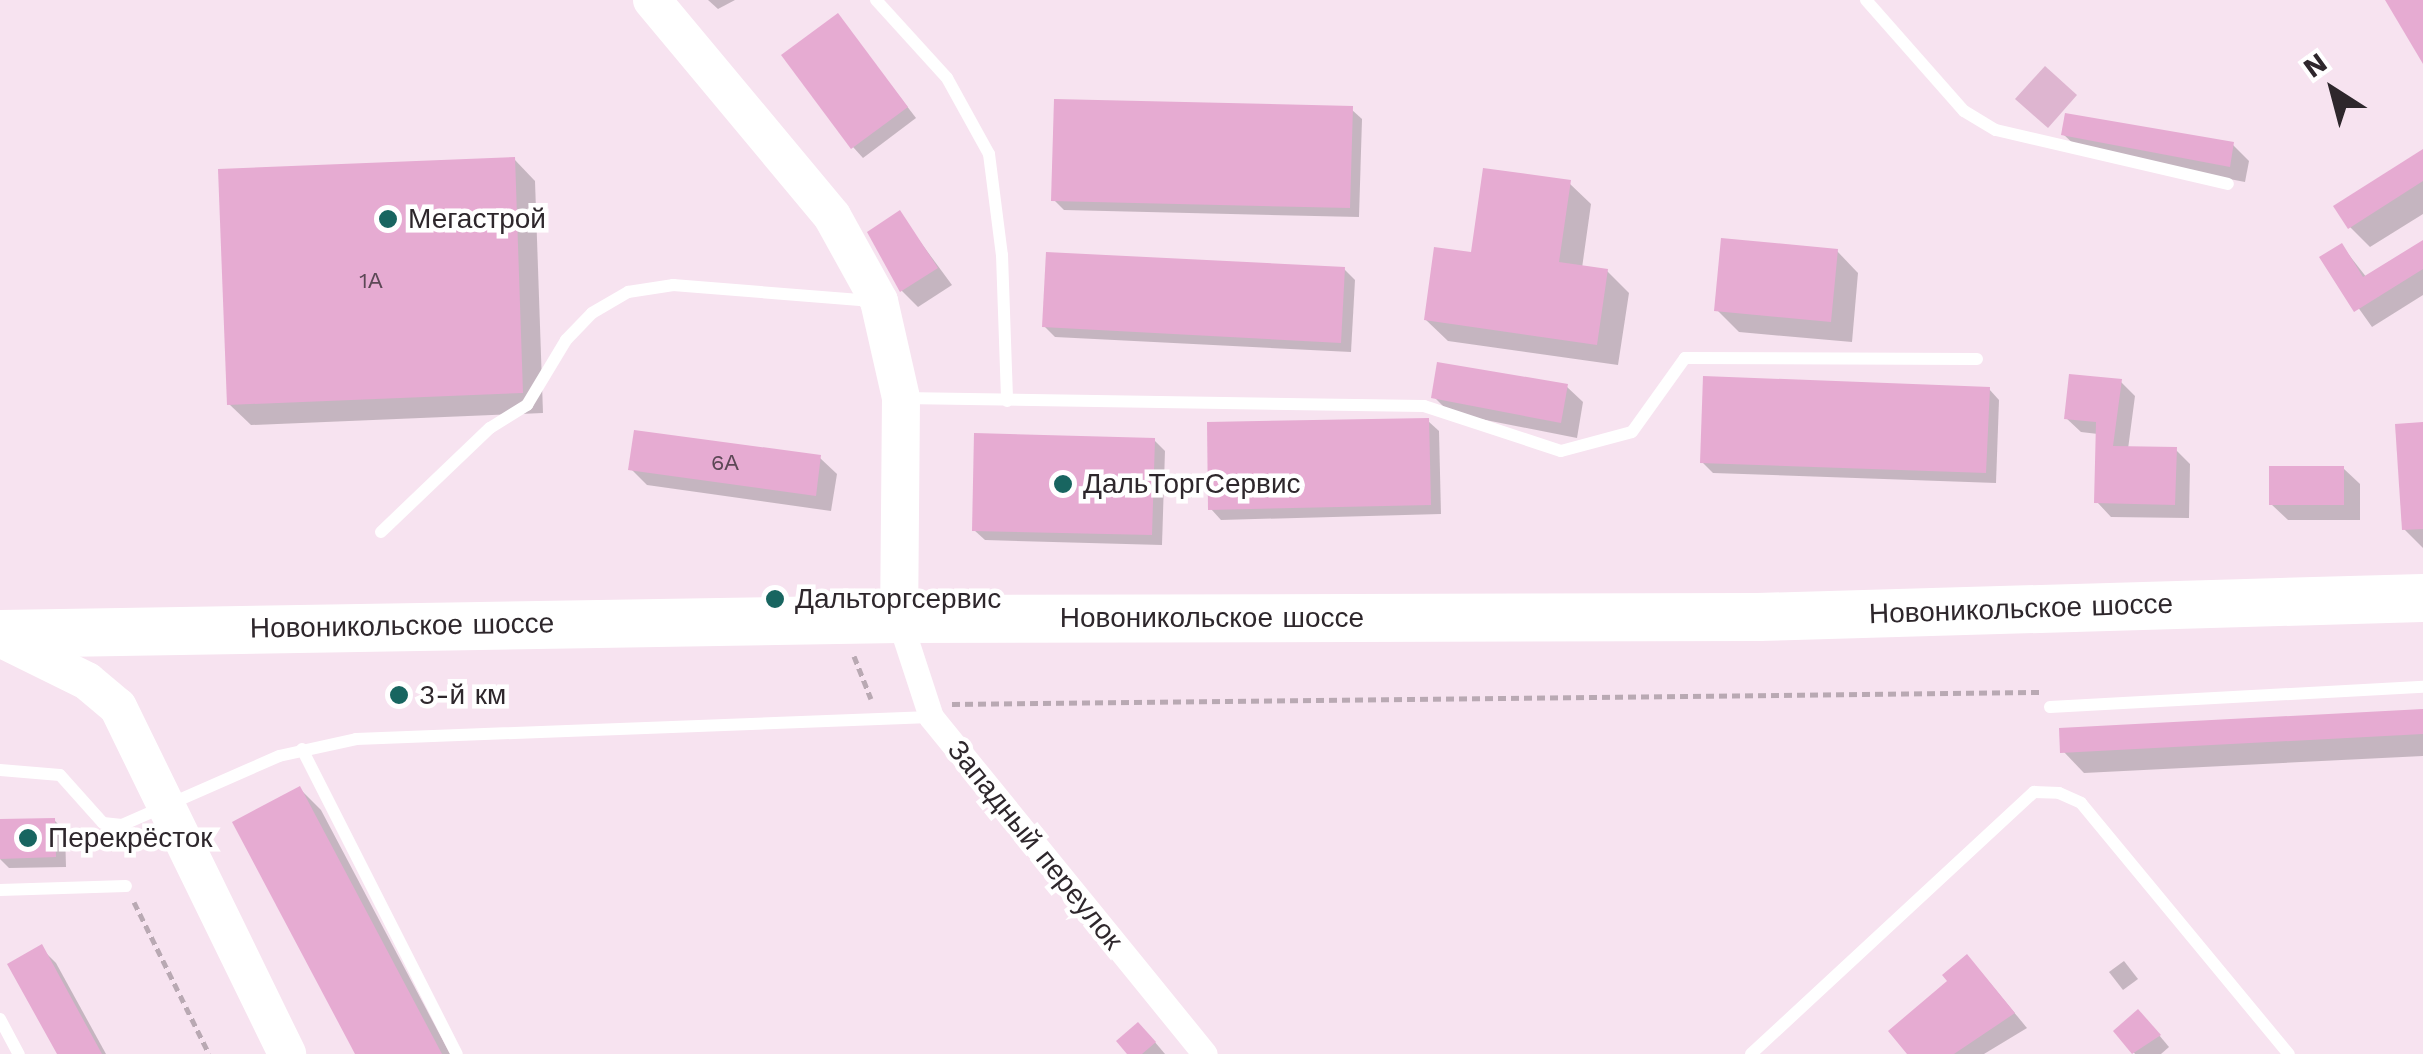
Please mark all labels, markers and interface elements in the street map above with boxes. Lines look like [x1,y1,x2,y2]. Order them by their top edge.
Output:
north arrow [2283,40,2383,140]
text: N [2297,46,2333,85]
place label: Мегастрой [408,202,546,236]
marker: Мегастрой [377,208,399,230]
house number: 1А [359,268,383,294]
house number: 6А [711,450,739,476]
place label: ДальТоргСервис [1083,467,1301,501]
marker: ДальТоргСервис [1052,473,1074,495]
place label: Дальторгсервис [795,582,1001,616]
street label: Новоникольское шоссе [1868,587,2174,631]
marker: Дальторгсервис [764,588,786,610]
street label: Новоникольское шоссе [1060,601,1364,635]
street label: Новоникольское шоссе [250,607,554,645]
place label: 3-й км [419,678,506,712]
marker: 3-й км [388,684,410,706]
street label: Западный переулок [940,733,1130,957]
place label: Перекрёсток [48,821,213,855]
marker: Перекрёсток [17,827,39,849]

